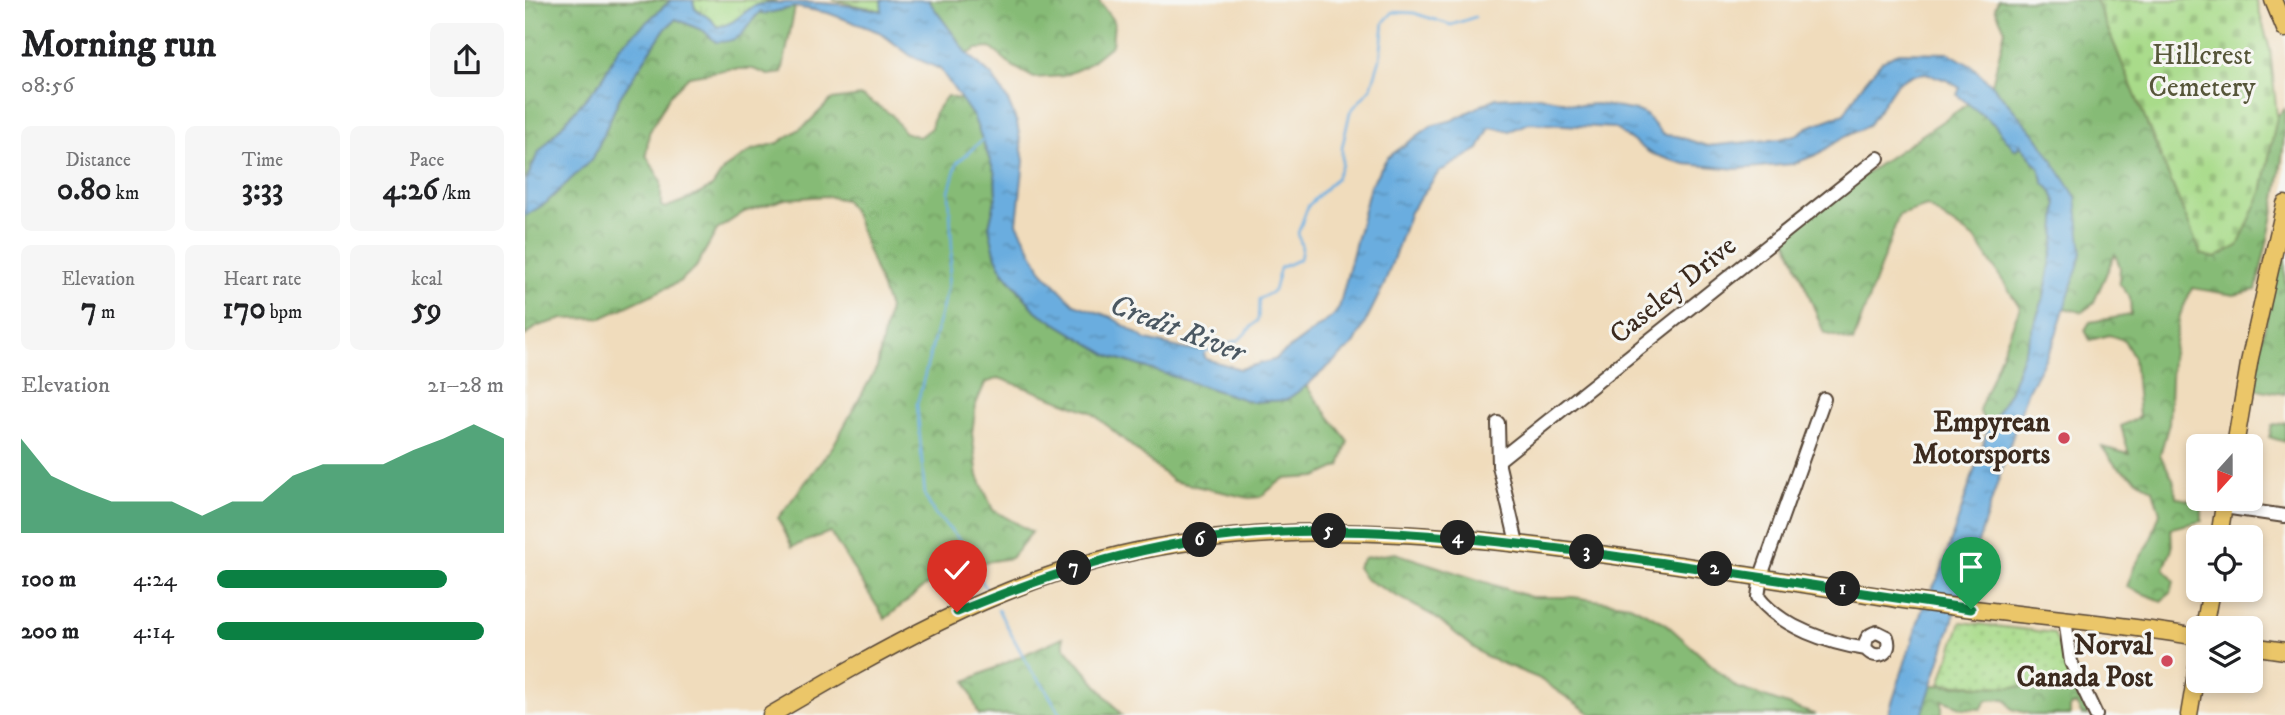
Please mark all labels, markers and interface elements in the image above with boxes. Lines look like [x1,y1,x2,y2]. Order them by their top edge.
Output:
text: Morning run [21,21,216,69]
button: share [430,23,504,97]
park label: Hillcrest Cemetery [2148,38,2256,105]
text: 08:56 [21,71,74,100]
text: Distance [65,149,131,172]
text: Time [242,149,283,172]
text: Pace [409,149,444,172]
text: 0.80 [57,172,111,209]
text: 3:33 [242,172,283,209]
text: 4:26 [383,172,438,209]
text: km [111,182,139,205]
text: /km [438,182,471,205]
street label: Caseley Drive [1603,228,1743,352]
text: Elevation [61,268,135,291]
text: Heart rate [224,268,301,291]
text: kcal [411,268,442,291]
water label: Credit River [1104,286,1252,372]
text: 7 [81,291,97,328]
text: 170 [223,291,266,328]
text: 59 [412,291,442,328]
text: m [97,301,115,324]
text: bpm [266,301,302,324]
text: Elevation [21,371,110,400]
text: 21–28 m [427,371,504,400]
place label: Empyrean Motorsports [1913,405,2051,472]
marker: Empyrean Motorsports [2056,430,2072,446]
north arrow [2186,434,2263,511]
map controls [2186,434,2263,693]
pin: 5 [1311,514,1347,548]
text: 5 [1324,519,1333,542]
pin: 4 [1441,520,1475,556]
pin: 6 [1183,522,1217,558]
button: locate [2186,525,2263,602]
text: 4 [1452,526,1463,549]
text: 6 [1195,528,1204,551]
pin: 3 [1569,534,1605,570]
pin [1941,537,2001,609]
pin [927,540,987,612]
text: 3 [1583,540,1590,563]
icon: arrive [1952,548,1990,586]
pin: 7 [1057,550,1091,586]
icon: check [938,551,976,589]
pin: 2 [1697,552,1733,586]
text: 7 [1068,556,1079,579]
text: 2 [1710,557,1719,580]
text: 100 m [21,565,76,594]
text: 4:24 [133,565,177,594]
pin: 1 [1825,572,1861,606]
text: 1 [1839,577,1846,600]
button: layers [2186,616,2263,693]
text: 200 m [21,617,79,646]
text: 4:14 [133,617,174,646]
place label: Norval Canada Post [2016,628,2154,695]
marker: Norval Canada Post [2159,653,2175,669]

